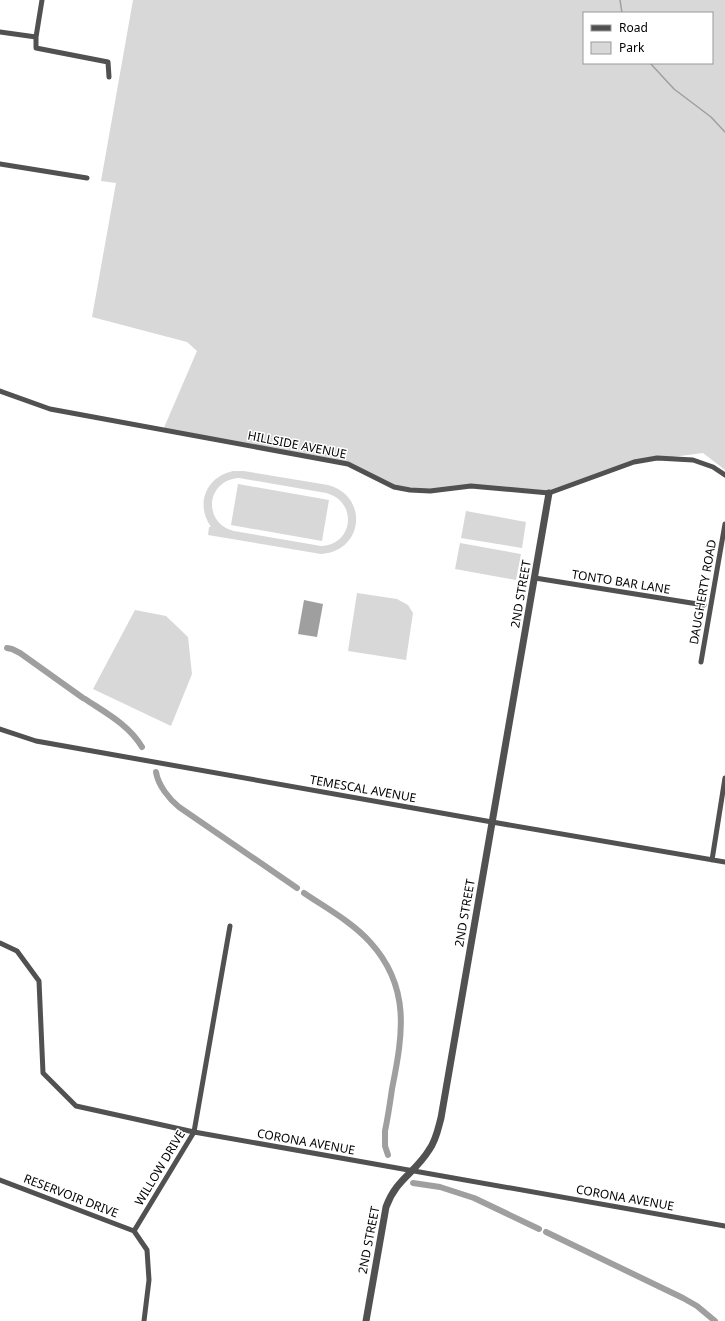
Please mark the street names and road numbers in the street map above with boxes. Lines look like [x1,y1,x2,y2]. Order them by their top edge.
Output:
street label: HILLSIDE AVENUE [246,427,348,462]
street label: DAUGHERTY ROAD [685,538,720,646]
street label: 2ND STREET [506,558,535,629]
street label: TONTO BAR LANE [571,565,672,598]
street label: TEMESCAL AVENUE [309,771,418,806]
street label: 2ND STREET [450,877,479,948]
street label: CORONA AVENUE [256,1125,356,1158]
street label: WILLOW DRIVE [130,1127,189,1209]
street label: RESERVOIR DRIVE [21,1170,121,1221]
street label: CORONA AVENUE [575,1181,675,1214]
street label: 2ND STREET [354,1204,383,1275]

